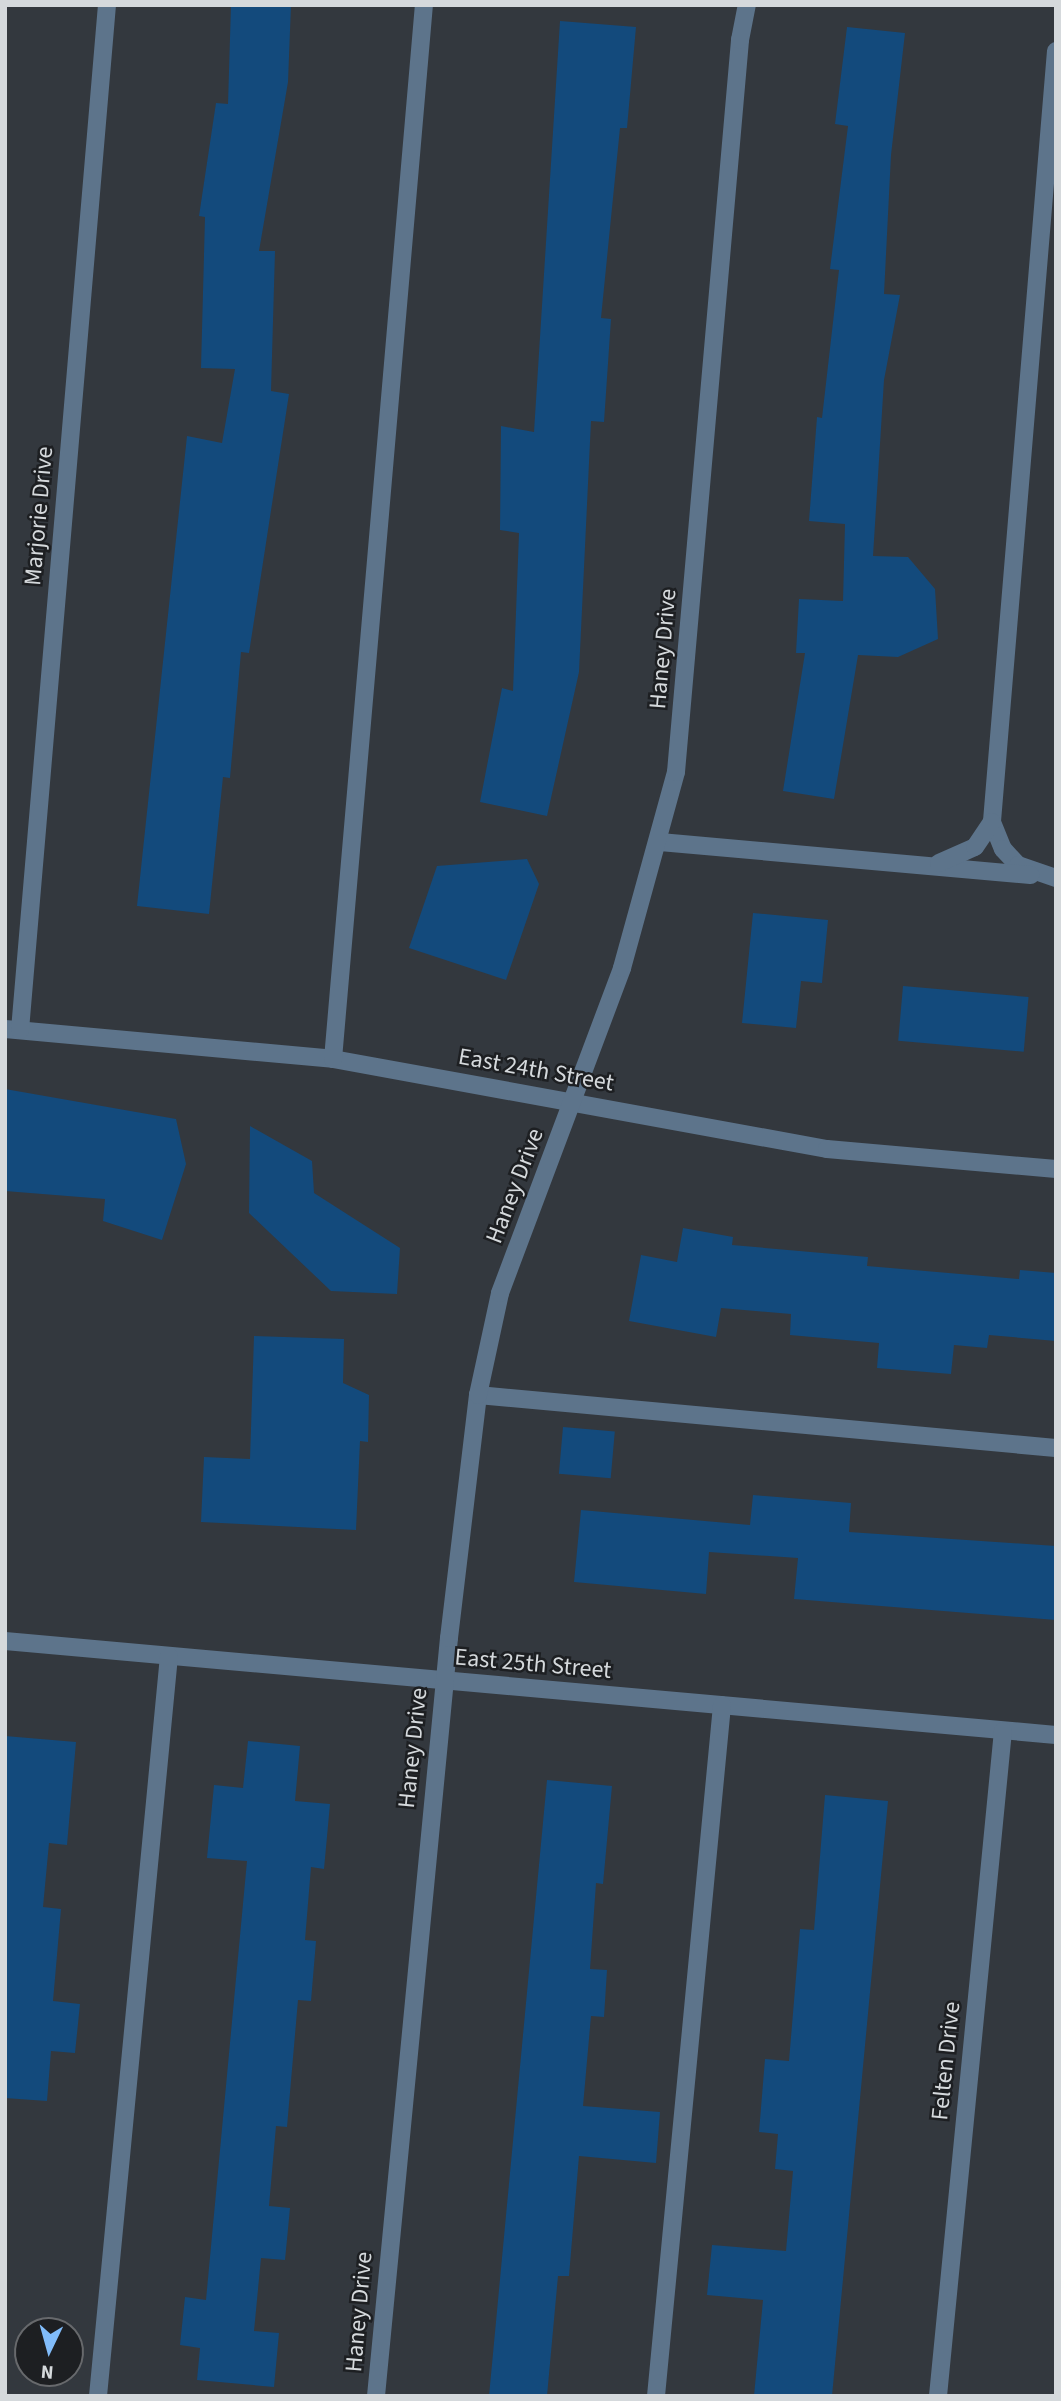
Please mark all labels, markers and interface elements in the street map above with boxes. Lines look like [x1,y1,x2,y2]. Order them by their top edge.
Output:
street label: Marjorie Drive [19,445,59,587]
street label: Haney Drive [643,588,683,710]
street label: East 24th Street [456,1042,616,1098]
street label: Haney Drive [480,1124,550,1248]
street label: East 25th Street [453,1643,613,1685]
street label: Haney Drive [392,1686,434,1810]
street label: Felten Drive [925,2000,967,2122]
street label: Haney Drive [339,2251,379,2373]
north arrow [14,2317,84,2387]
text: N [40,2357,55,2385]

